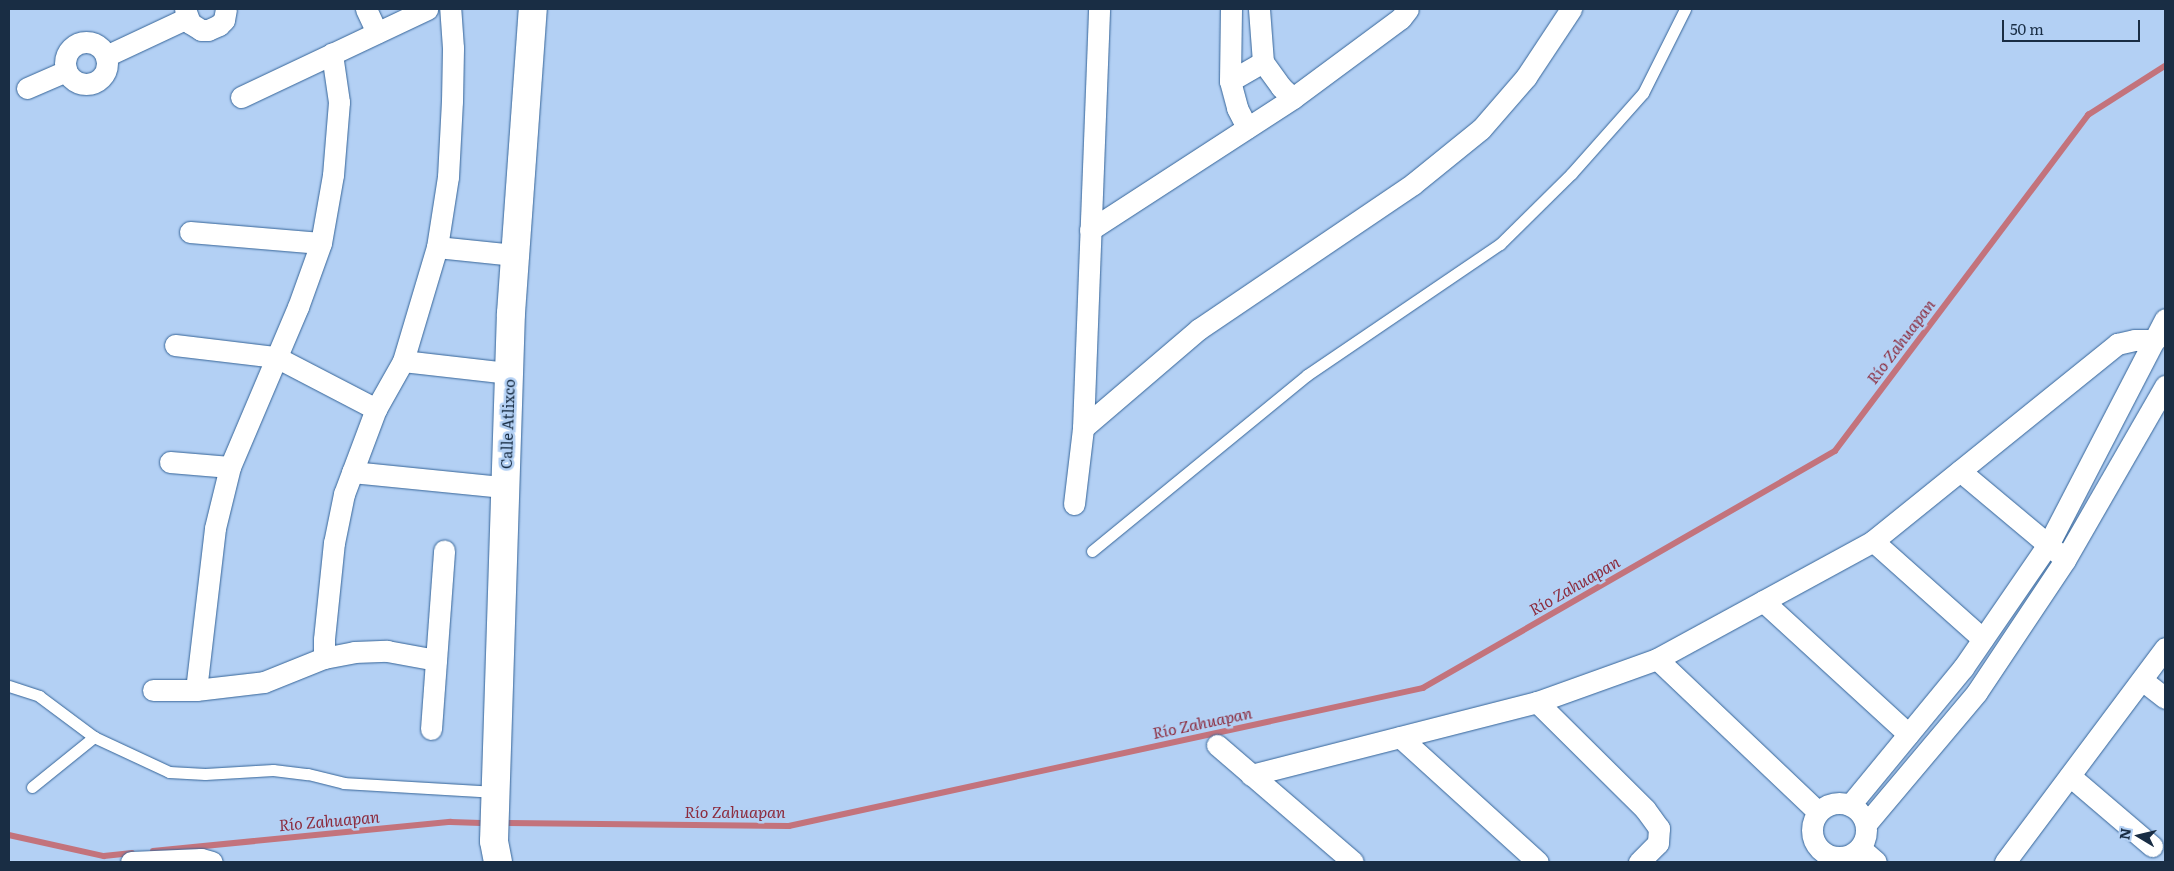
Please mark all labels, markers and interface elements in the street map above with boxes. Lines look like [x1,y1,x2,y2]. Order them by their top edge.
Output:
scale bar [2004,10,2142,42]
text: 50 m [2010,17,2044,40]
water label: Río Zahuapan [1862,295,1938,387]
street label: Calle Atlixco [496,379,518,469]
water label: Río Zahuapan [1525,551,1623,619]
water label: Río Zahuapan [1150,702,1254,742]
water label: Río Zahuapan [684,801,786,821]
water label: Río Zahuapan [278,806,380,834]
north arrow [2114,811,2164,861]
text: N [2113,826,2135,841]

